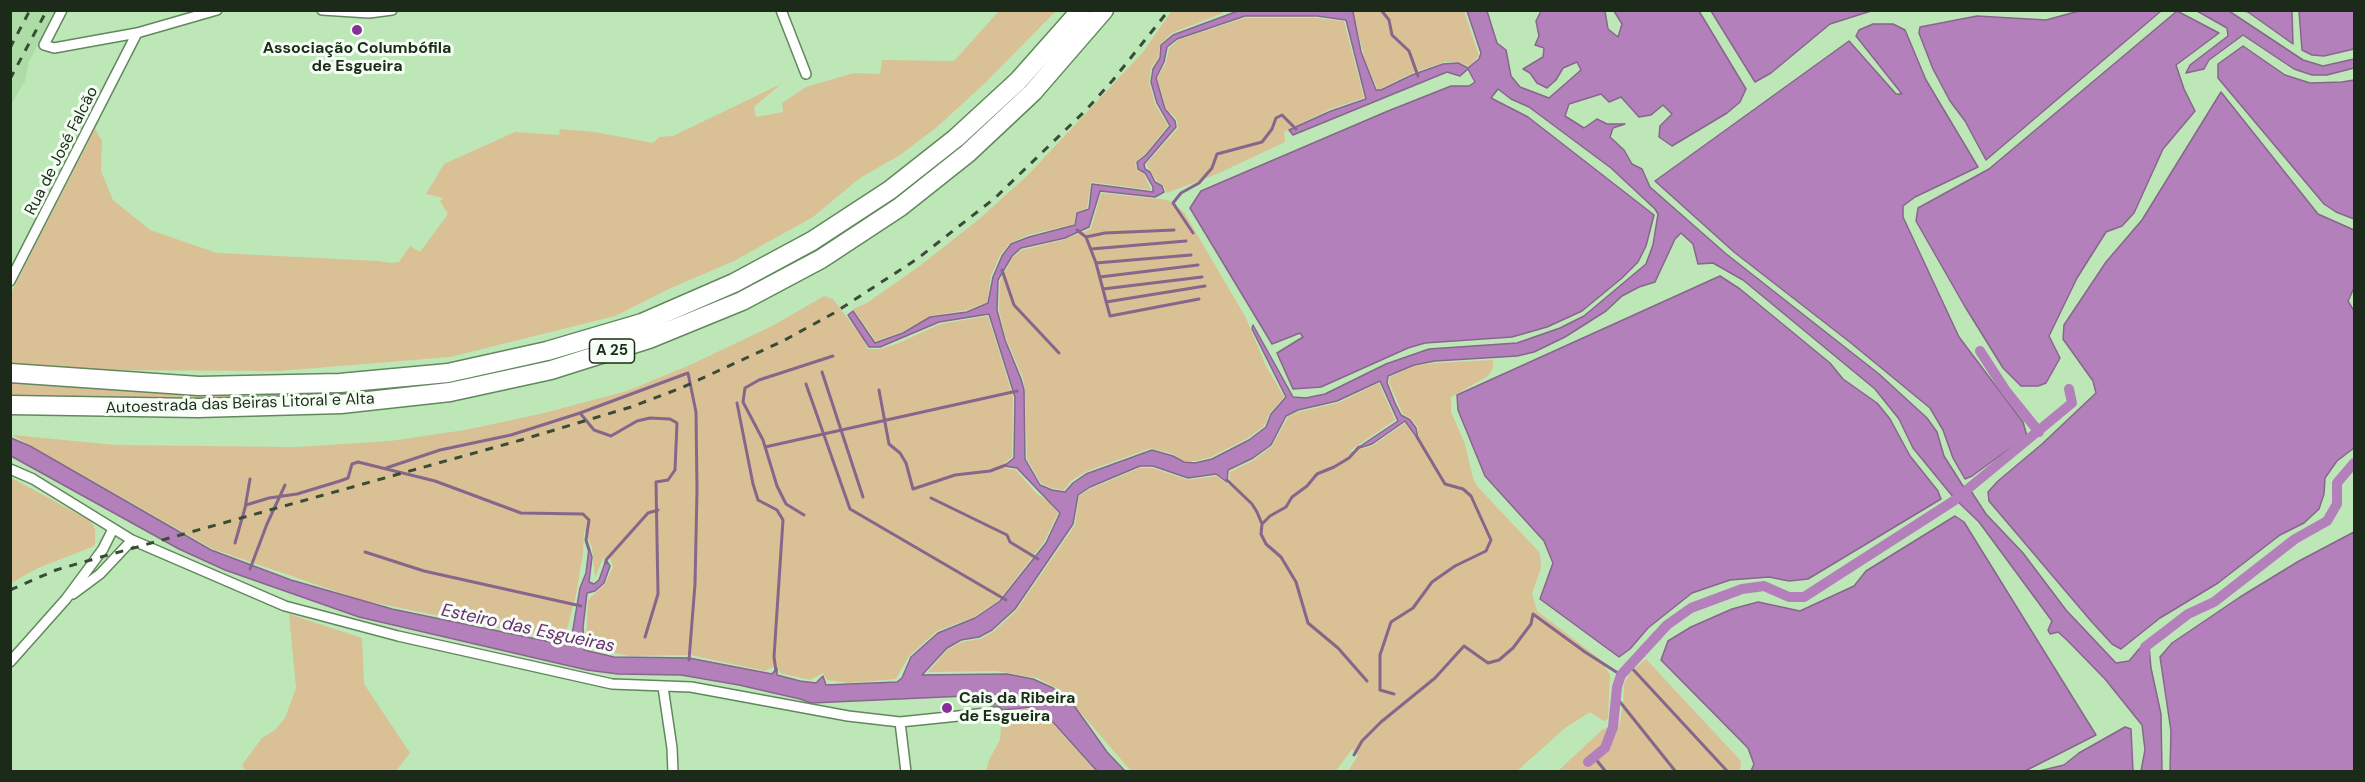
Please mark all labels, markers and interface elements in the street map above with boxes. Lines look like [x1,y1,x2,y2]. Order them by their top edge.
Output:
marker: Associação Columbófila de Esgueira [350,23,364,37]
place label: Associação Columbófila de Esgueira [263,39,451,77]
street label: Rua de José Falcão [21,84,103,218]
road number: A 25 [590,339,634,363]
street label: Autoestrada das Beiras Litoral e Alta [105,390,375,418]
water label: Esteiro das Esgueiras [439,600,617,658]
place label: Cais da Ribeira de Esgueira [959,689,1075,727]
marker: Cais da Ribeira de Esgueira [940,701,954,715]

